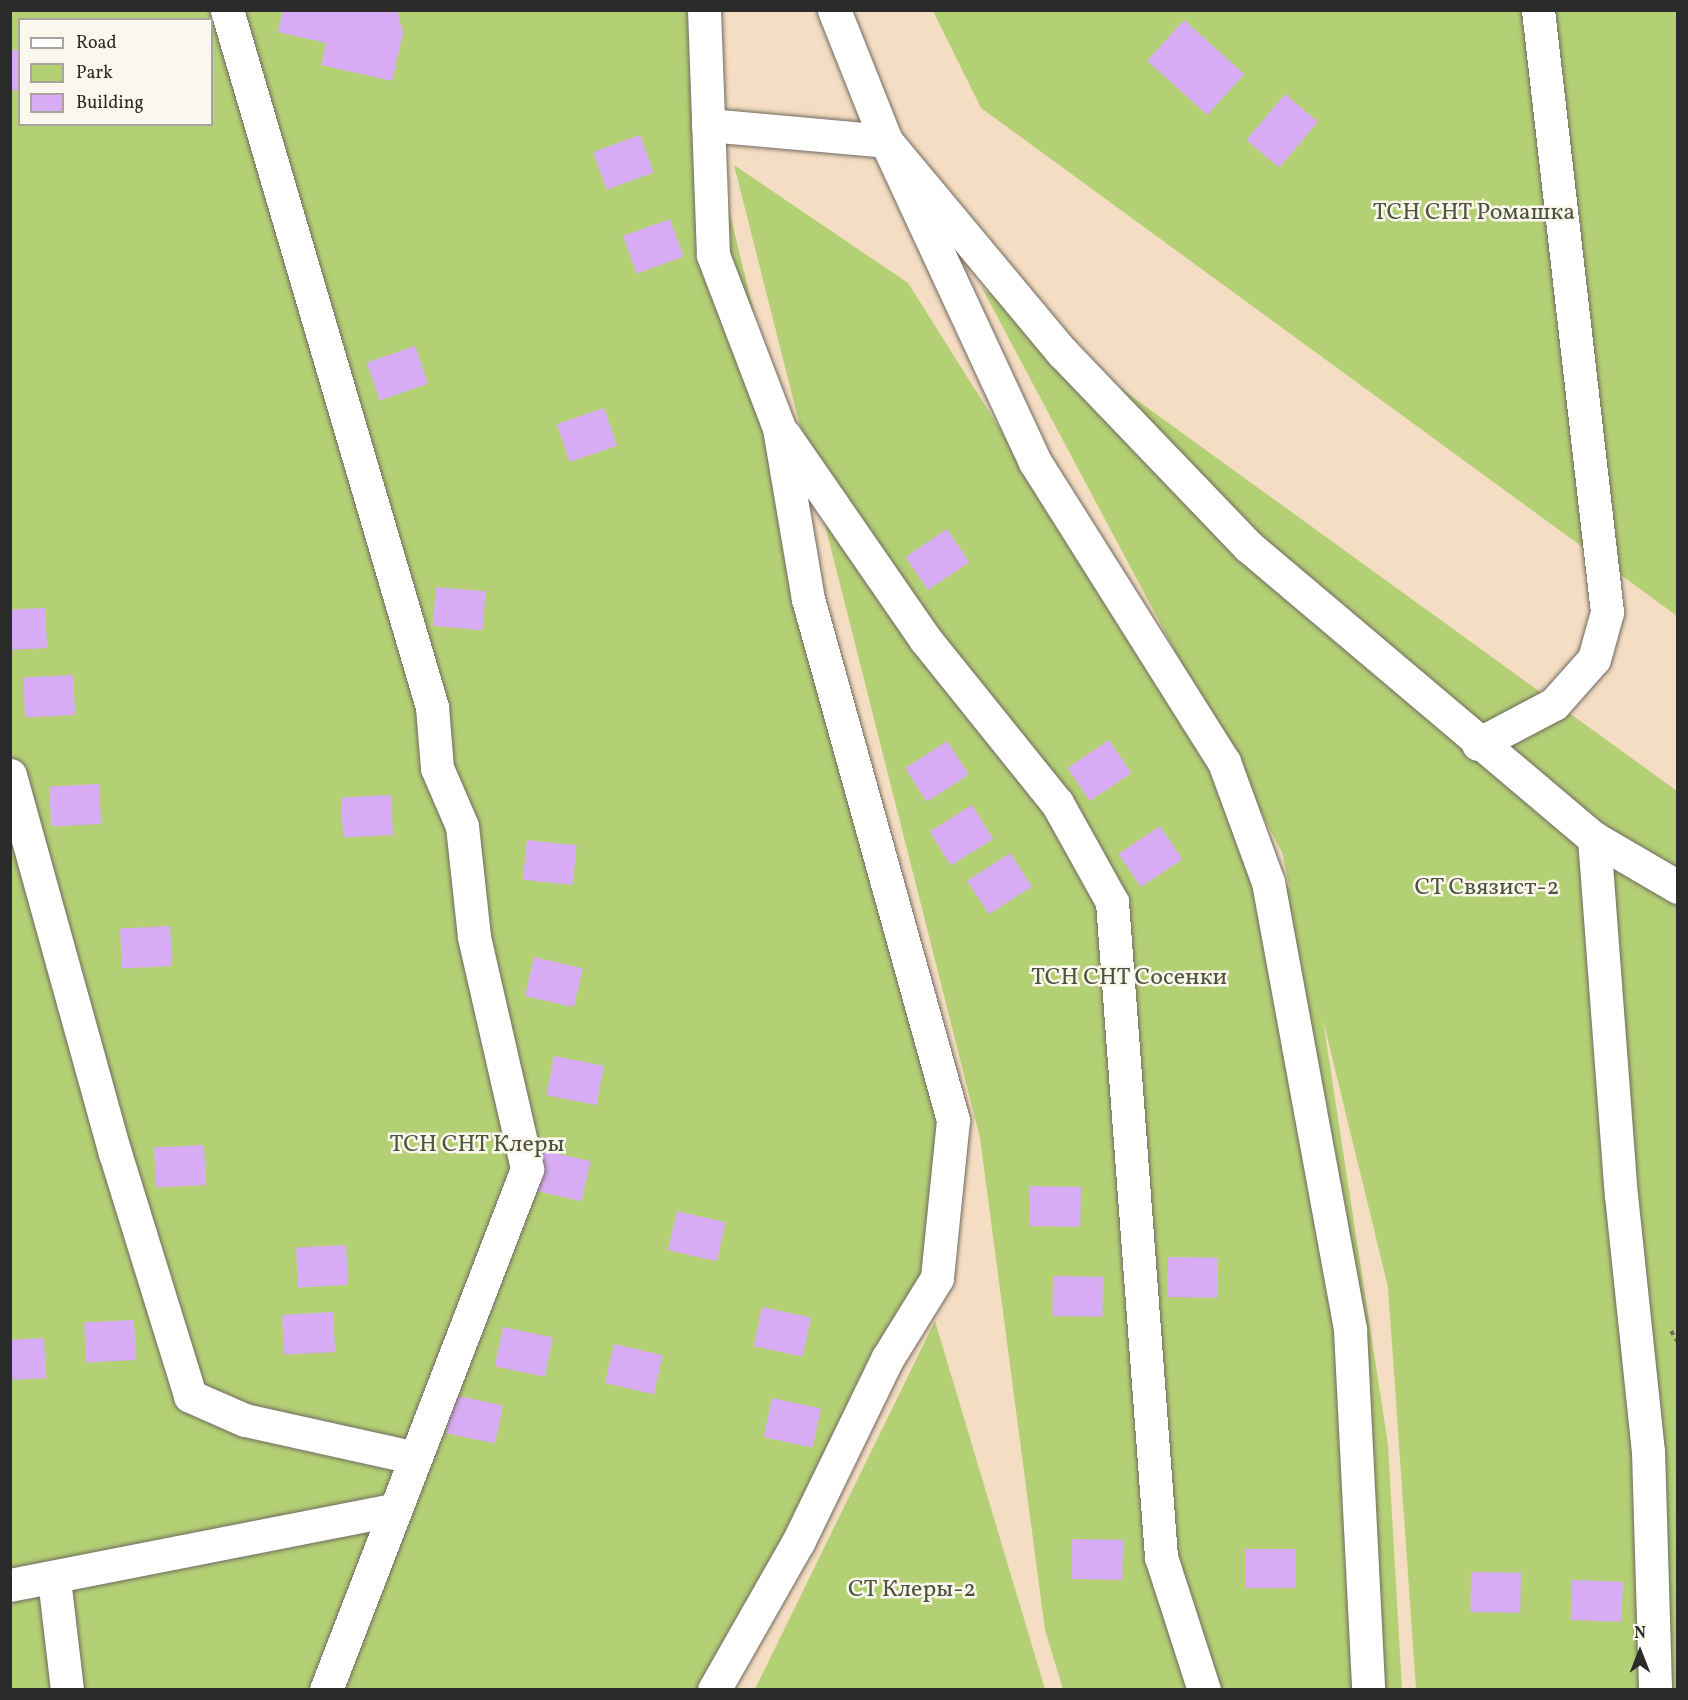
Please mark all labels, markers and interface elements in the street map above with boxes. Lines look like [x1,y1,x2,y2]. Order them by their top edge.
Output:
legend [18,18,213,126]
text: Road [76,31,117,56]
text: Park [76,61,113,86]
text: Building [76,91,144,116]
park label: ТСН СНТ Ромашка [1372,200,1576,228]
park label: СТ Связист-2 [1414,875,1560,903]
park label: ТСН СНТ Сосенки [1031,965,1227,993]
park label: ТСН СНТ Клеры [389,1132,565,1160]
park label: СТ Клеры-2 [848,1577,976,1605]
north arrow [1610,1622,1670,1682]
text: N [1634,1623,1646,1645]

